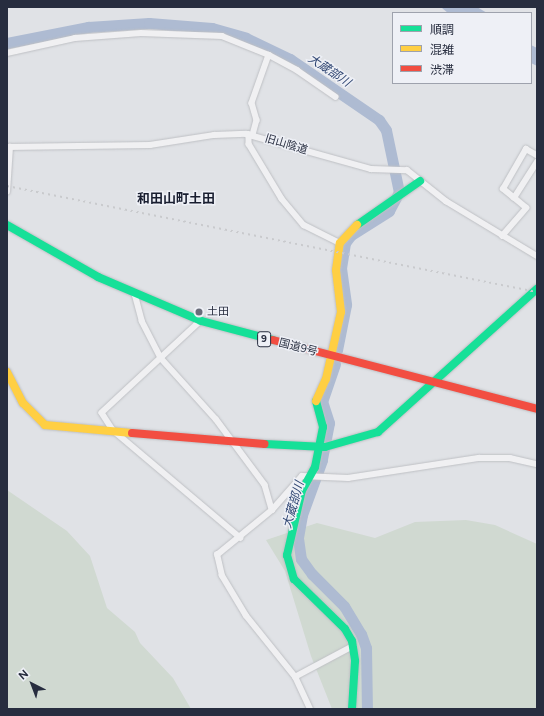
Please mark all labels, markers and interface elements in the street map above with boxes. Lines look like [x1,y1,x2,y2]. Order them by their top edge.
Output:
legend [392,12,532,84]
text: 順調 [430,23,454,37]
text: 混雑 [430,43,454,57]
water label: 大蔵部川 [305,52,353,90]
text: 渋滞 [430,63,454,77]
street label: 旧山陰道 [263,132,309,158]
district label: 和田山町土田 [137,191,215,207]
place label: 土田 [207,305,229,319]
marker: 土田 [194,307,204,317]
road number: 9 [257,331,271,347]
street label: 国道9号 [277,337,319,359]
water label: 大蔵部川 [280,480,308,530]
north arrow [12,664,52,704]
text: N [16,667,31,682]

